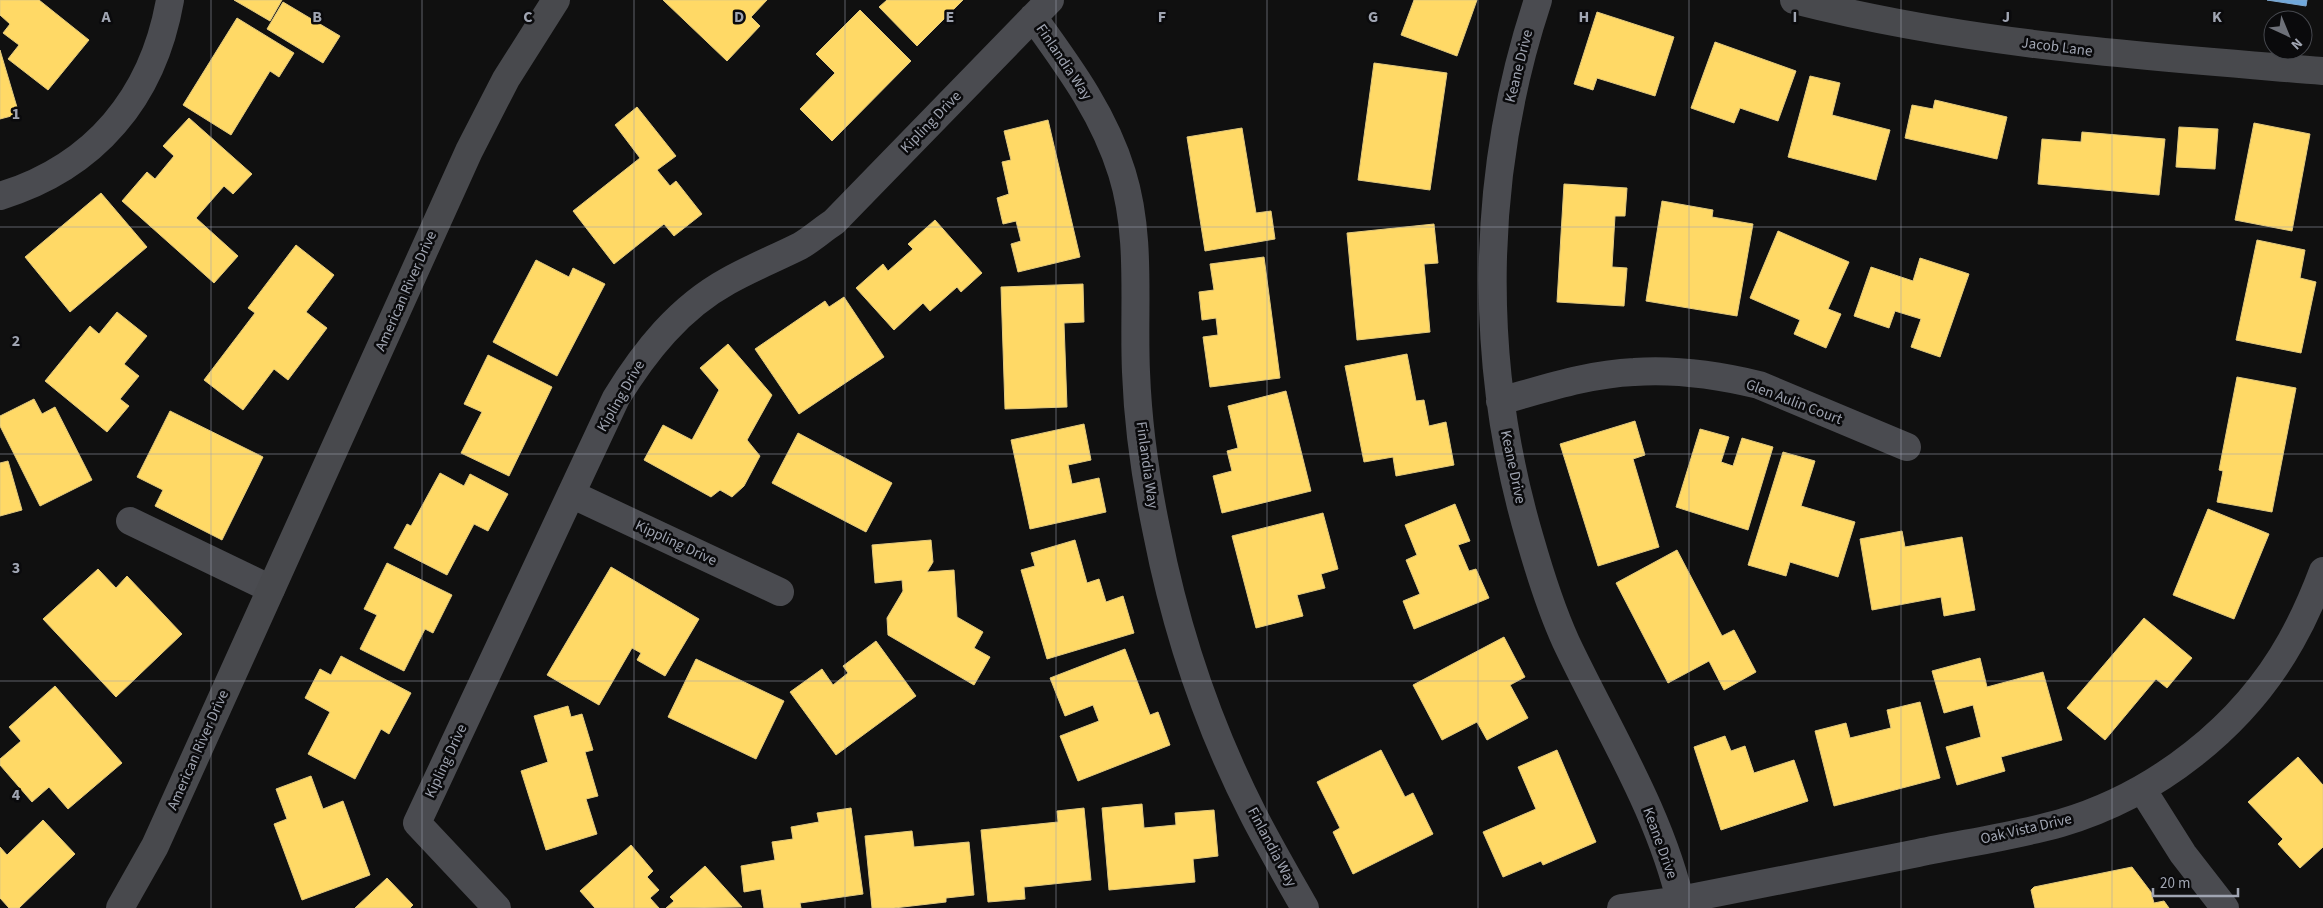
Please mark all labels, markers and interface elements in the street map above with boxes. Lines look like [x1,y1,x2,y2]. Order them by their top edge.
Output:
text: A [100,6,111,28]
text: B [312,6,322,28]
text: C [523,6,533,28]
text: D [734,6,744,28]
text: E [946,6,954,28]
text: F [1158,6,1166,28]
text: G [1368,6,1378,28]
text: H [1579,6,1589,28]
text: I [1793,6,1797,28]
text: J [2002,6,2010,28]
text: K [2212,6,2222,28]
north arrow [2263,10,2313,60]
street label: Finlandia Way [1031,20,1097,104]
street label: Keane Drive [1500,27,1538,105]
street label: Jacob Lane [2020,32,2094,62]
text: N [2286,33,2307,54]
street label: Kipling Drive [896,86,966,158]
text: 1 [12,103,20,125]
street label: American River Drive [370,227,442,355]
text: 2 [12,330,20,352]
street label: Kipling Drive [592,356,650,436]
street label: Glen Aulin Court [1743,374,1845,430]
street label: Finlandia Way [1131,420,1163,510]
street label: Keane Drive [1495,428,1531,506]
street label: Kippling Drive [632,515,720,571]
text: 3 [12,557,20,579]
street label: American River Drive [162,686,234,814]
street label: Kipling Drive [420,721,472,801]
text: 4 [12,784,21,806]
street label: Finlandia Way [1242,803,1302,891]
street label: Keane Drive [1637,804,1683,882]
street label: Oak Vista Drive [1978,808,2074,850]
scale bar [2153,866,2238,898]
text: 20 m [2160,873,2190,894]

